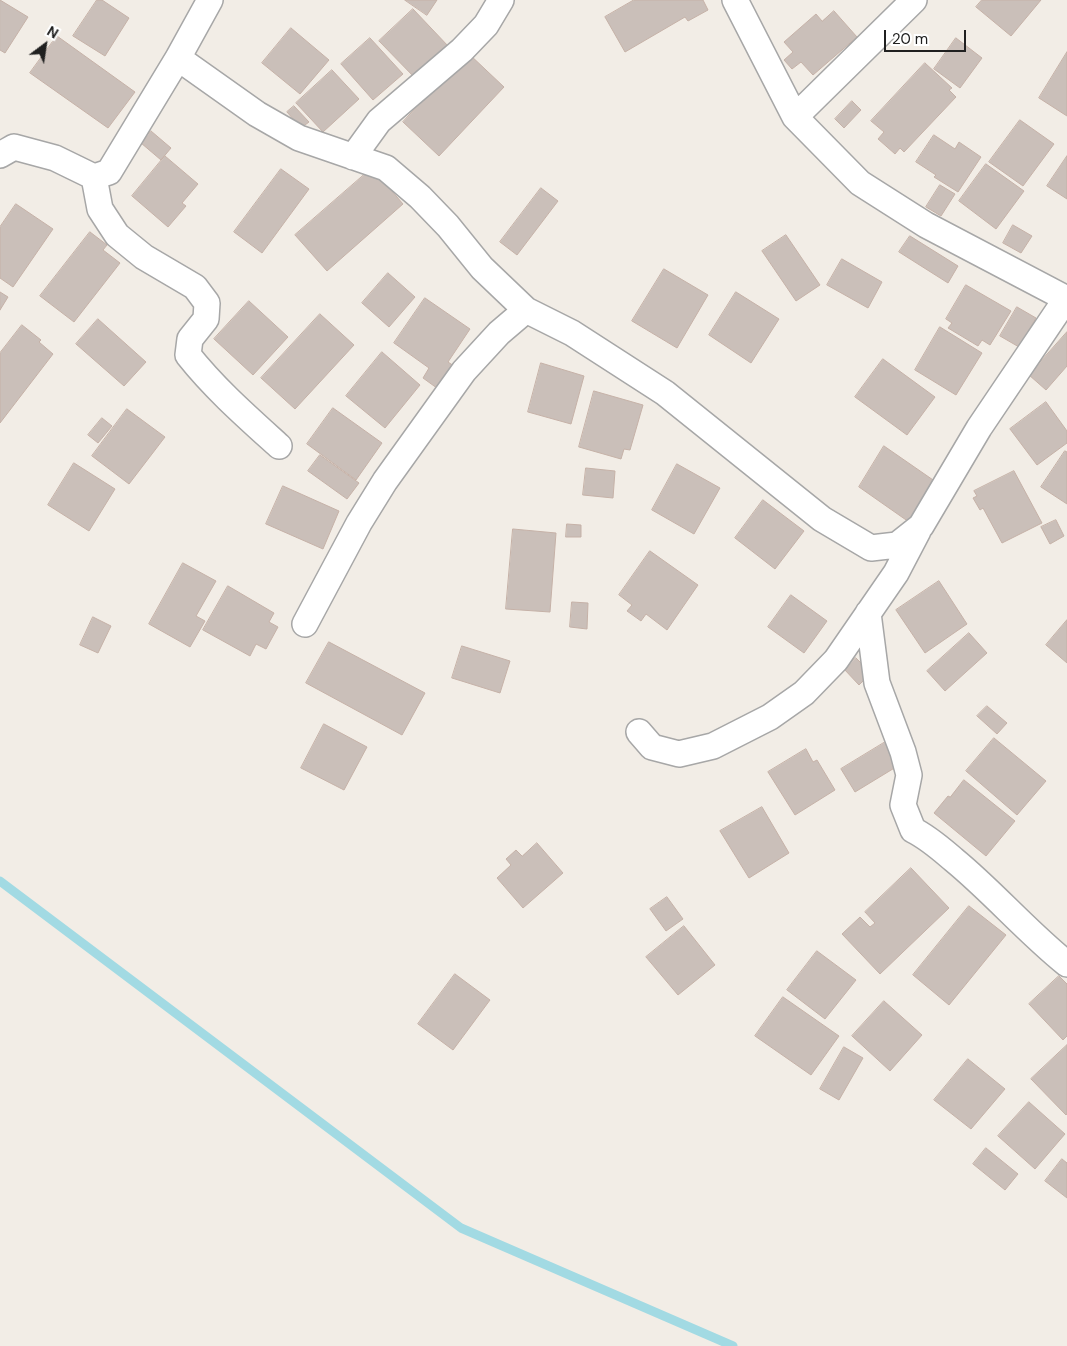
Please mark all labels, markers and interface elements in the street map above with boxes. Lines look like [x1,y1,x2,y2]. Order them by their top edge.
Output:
north arrow [20,20,70,70]
scale bar [887,20,970,52]
text: N [44,22,62,42]
text: 20 m [892,29,928,49]

